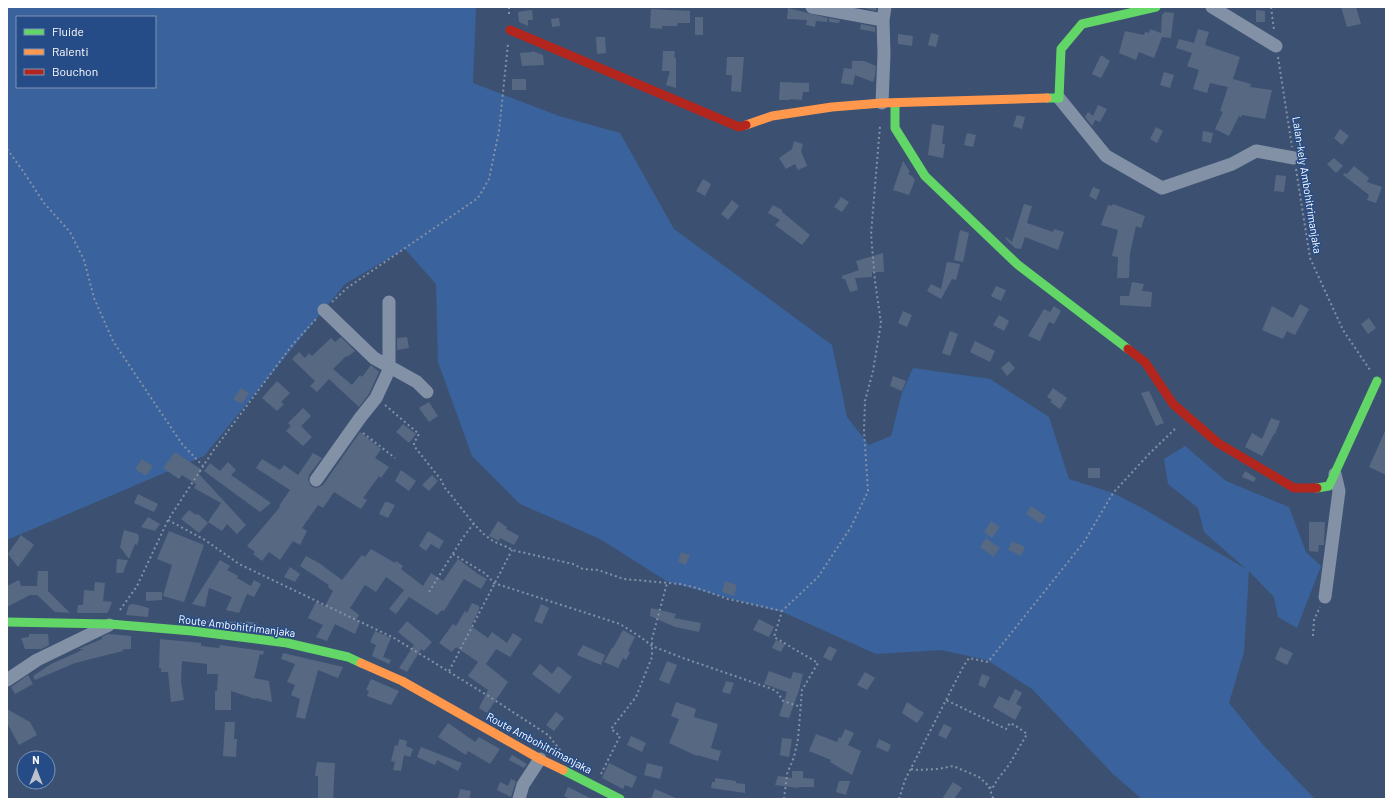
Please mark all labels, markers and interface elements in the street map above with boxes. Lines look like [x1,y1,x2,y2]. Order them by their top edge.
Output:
legend [16,16,156,88]
text: Fluide [52,24,84,38]
text: Ralenti [52,44,89,58]
text: Bouchon [52,64,98,78]
street label: Lalan-kely Ambohitrimanjaka [1290,116,1325,254]
street label: Route Ambohitrimanjaka [178,612,296,639]
street label: Route Ambohitrimanjaka [484,709,594,776]
north arrow [16,750,56,790]
text: N [32,753,40,766]

